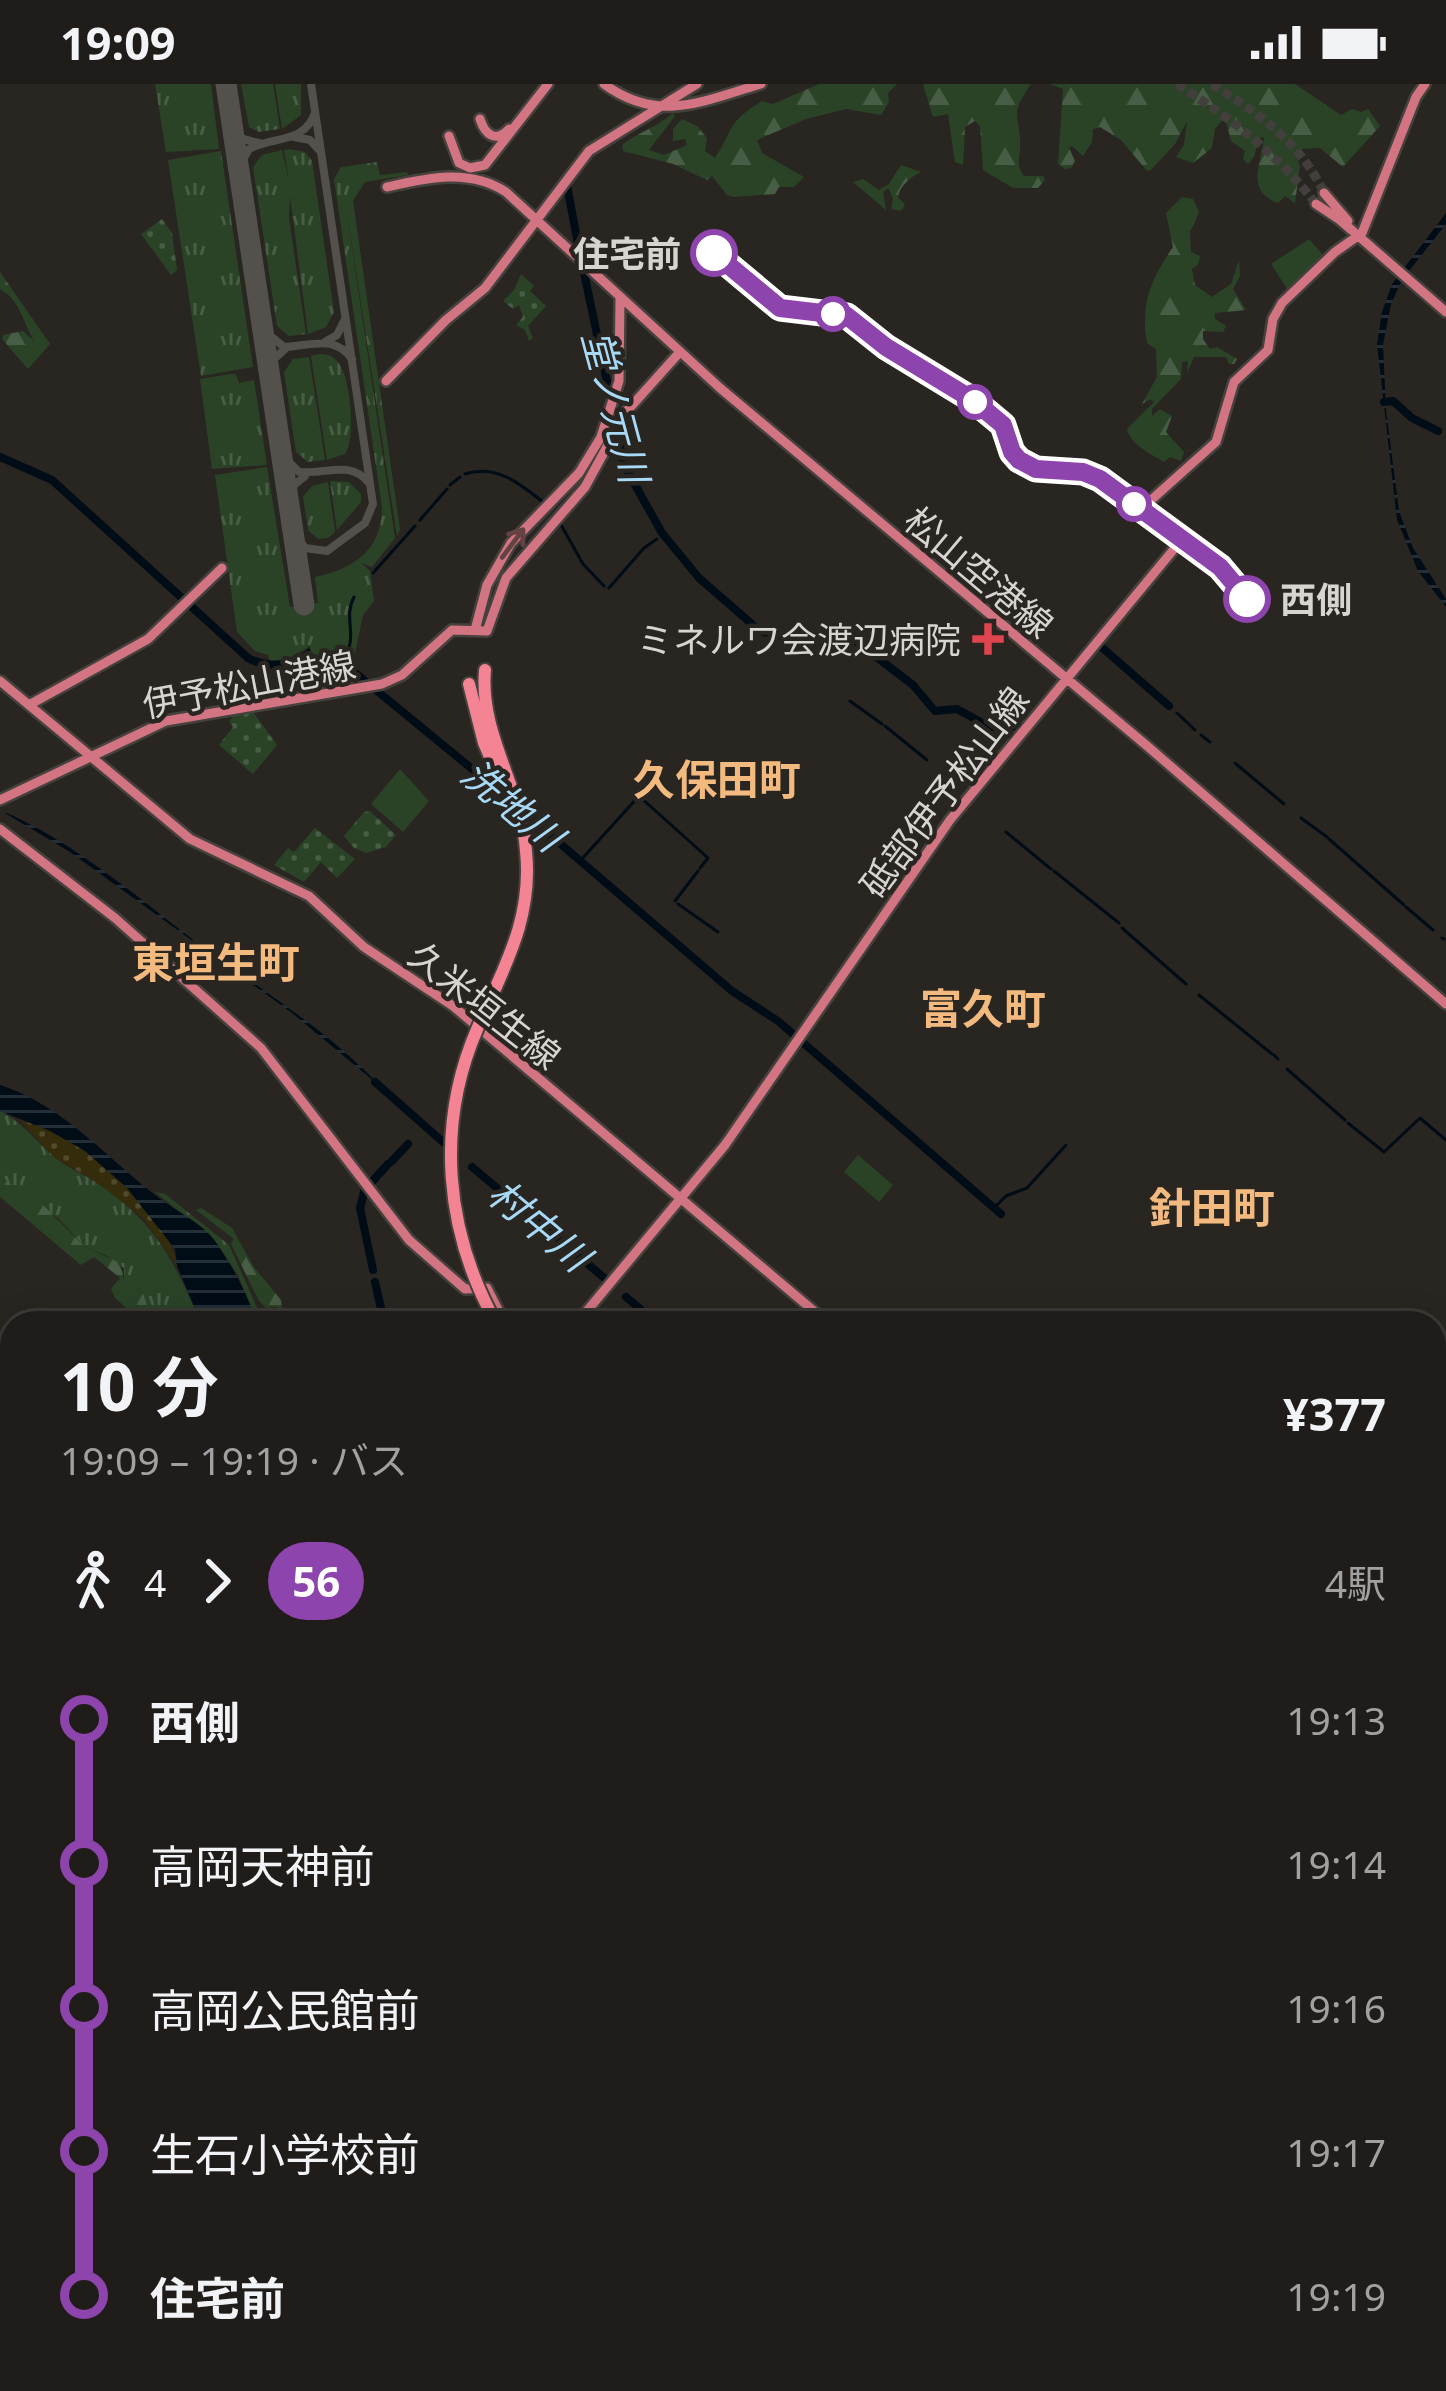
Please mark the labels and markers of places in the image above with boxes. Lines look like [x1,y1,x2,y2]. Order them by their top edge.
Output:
place label: 住宅前 [573,229,681,278]
marker: 住宅前 [692,231,736,275]
unlabelled marker [817,298,849,330]
unlabelled marker [959,386,991,418]
unlabelled marker [1118,488,1150,520]
place label: 西側 [1280,575,1352,624]
marker: 西側 [1225,577,1269,621]
place label: ミネルワ会渡辺病院 [637,615,961,664]
marker: ミネルワ会渡辺病院 [972,623,1004,655]

